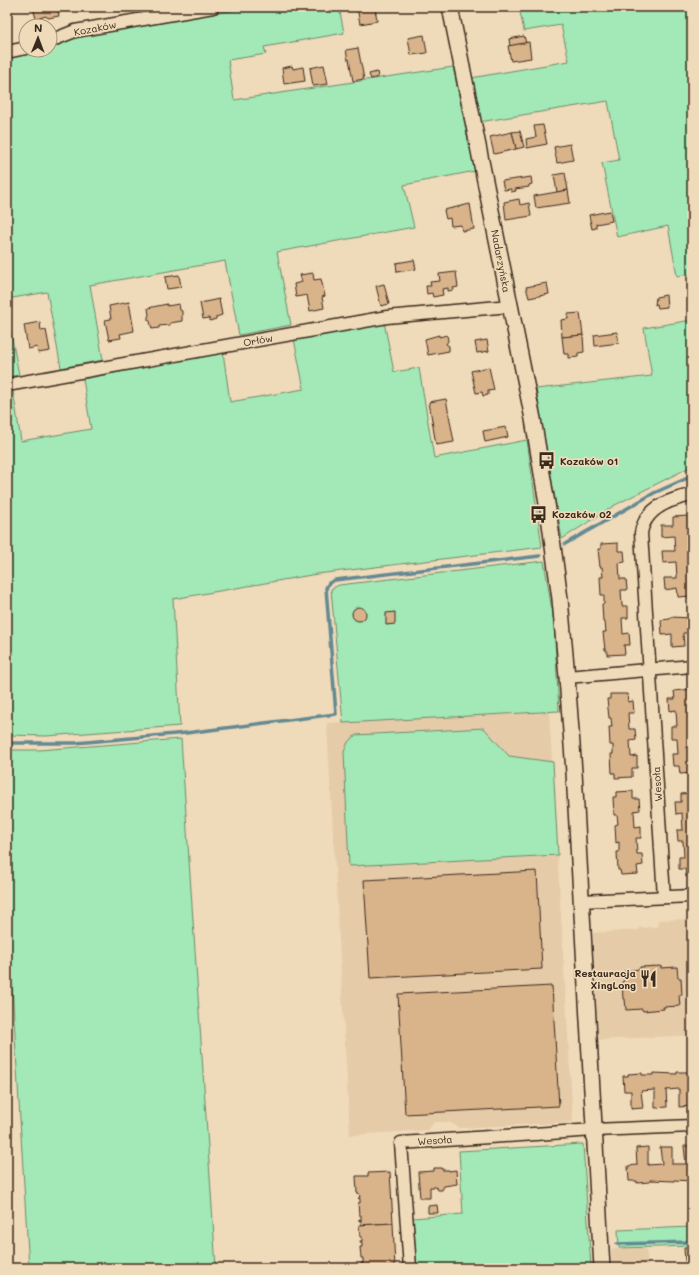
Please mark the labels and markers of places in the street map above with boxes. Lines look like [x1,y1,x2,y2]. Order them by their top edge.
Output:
bus stop icon: Kozaków 01 [537,451,557,471]
place label: Kozaków 01 [560,454,618,468]
bus stop icon: Kozaków 02 [529,504,549,524]
place label: Kozaków 02 [552,507,612,521]
place label: Restauracja XingLong [575,966,636,992]
restaurant icon: Restauracja XingLong [639,969,659,989]

